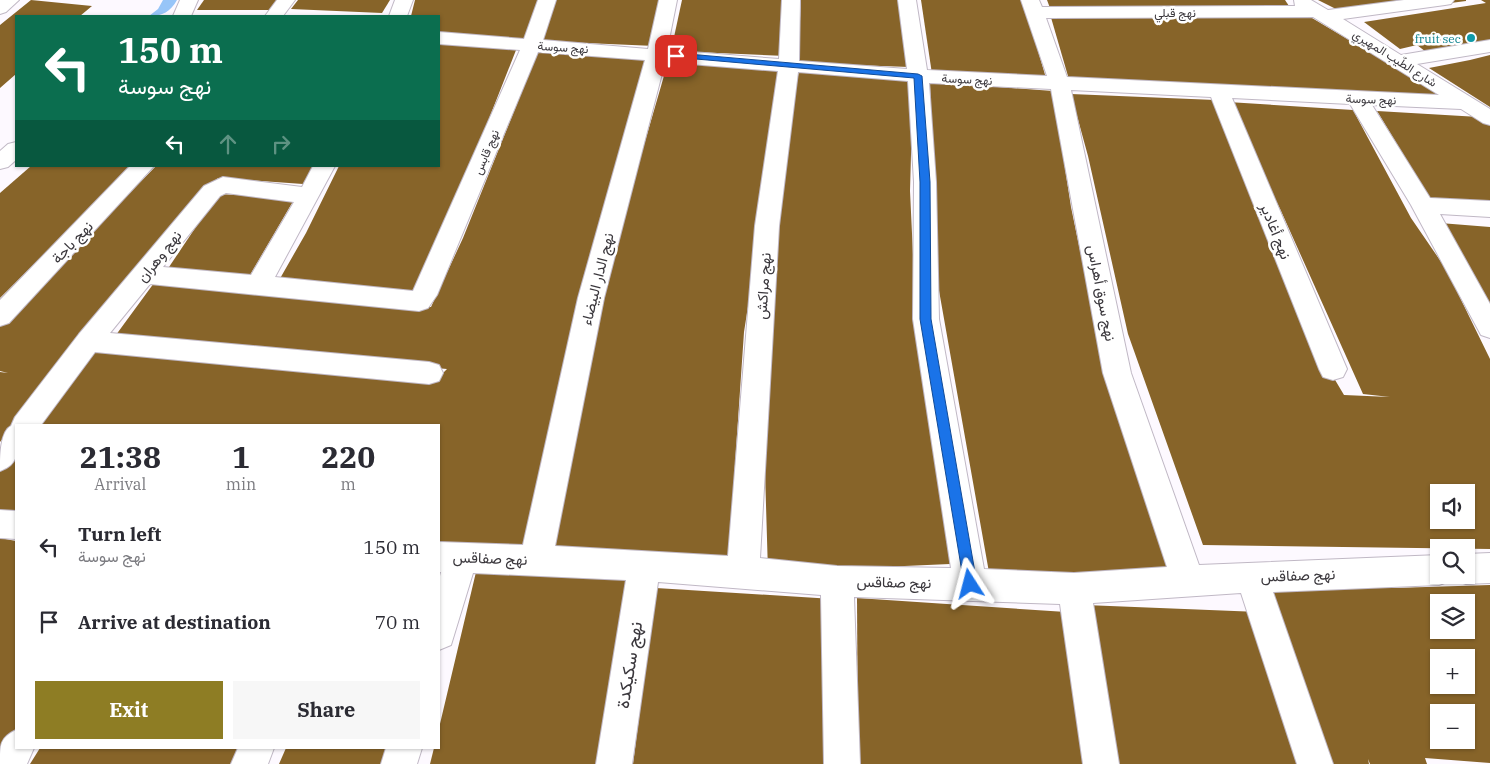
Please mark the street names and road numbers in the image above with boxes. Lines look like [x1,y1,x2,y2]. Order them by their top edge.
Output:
street label: نهج قبلي [1154,5,1196,23]
street label: شارع الطّيب المهيري [1349,26,1440,92]
street label: نهج سوسة [537,38,589,58]
street label: نهج سوسة [941,70,993,90]
street label: نهج سوسة [1345,91,1397,109]
street label: نهج قابس [470,127,504,178]
street label: نهج أغادير [1254,199,1296,263]
street label: نهج باجة [47,217,98,269]
street label: نهج وهران [132,226,187,287]
street label: نهج الدار البيضاء [576,231,620,328]
street label: نهج سوق أهراس [1081,243,1121,343]
street label: نهج مراكش [751,252,777,320]
street label: نهج صفاقس [452,547,528,571]
street label: نهج صفاقس [1260,564,1336,588]
street label: نهج صفاقس [856,572,932,594]
street label: نهج سكيكدة [611,620,648,710]

